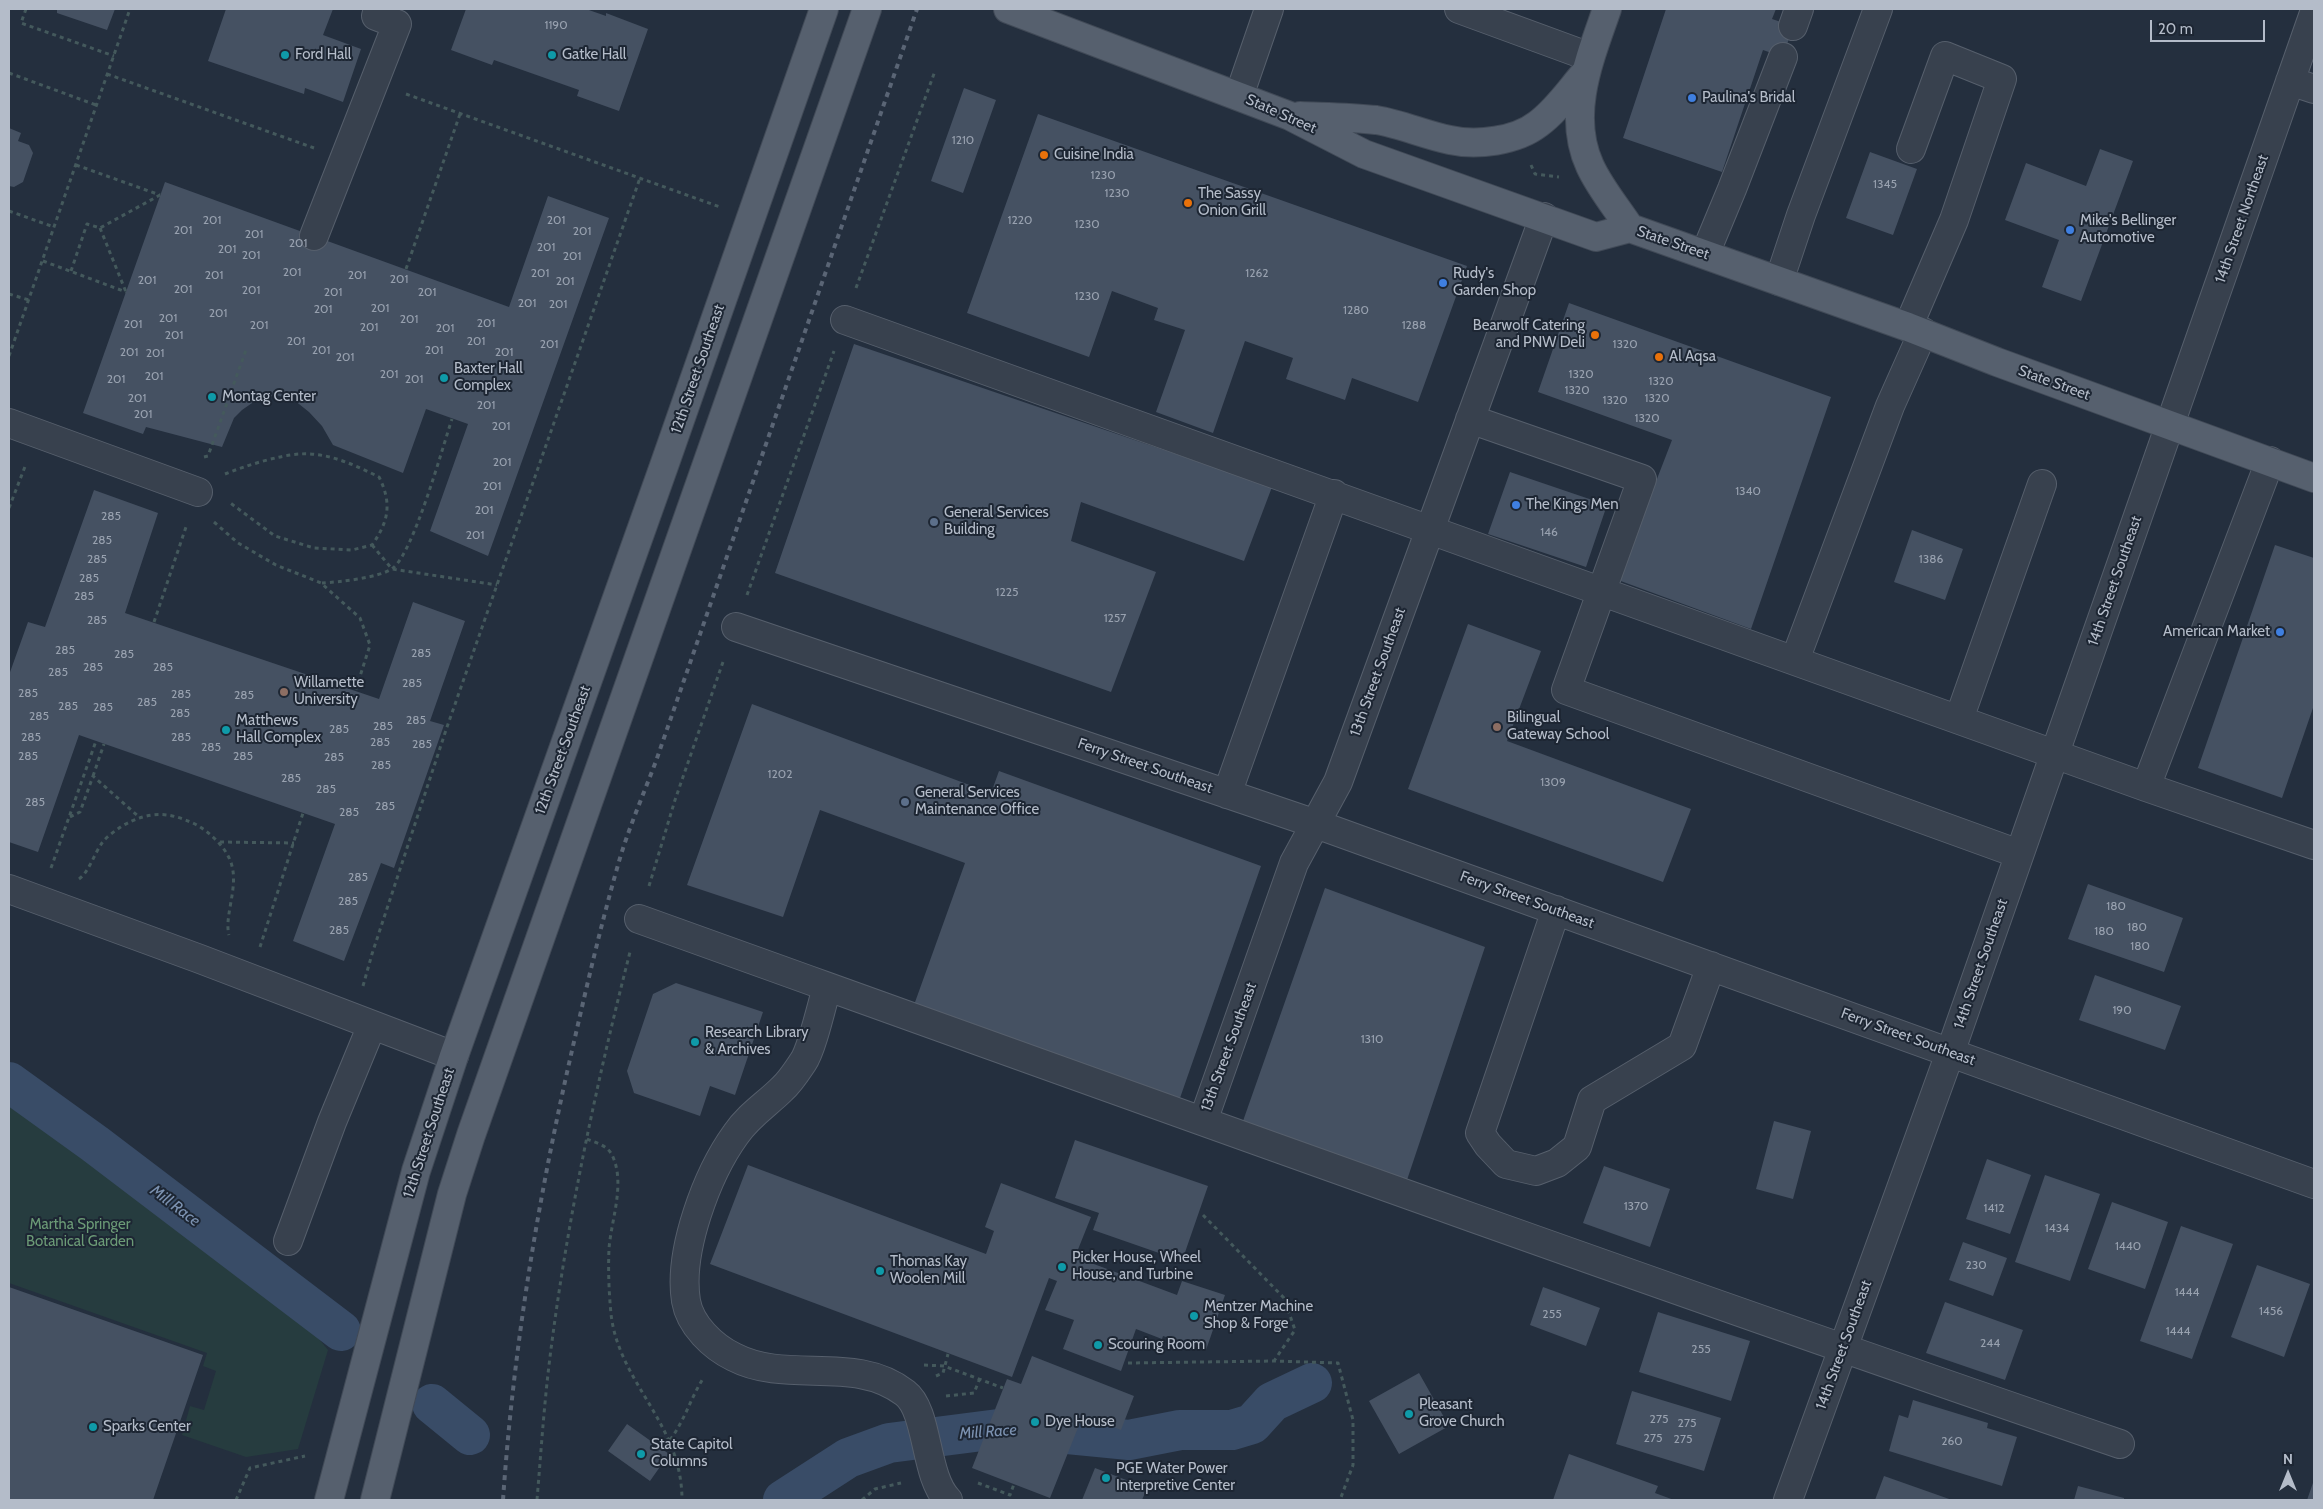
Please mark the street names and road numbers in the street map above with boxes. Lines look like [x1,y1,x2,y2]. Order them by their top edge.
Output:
street label: State Street [1243,90,1319,138]
street label: 14th Street Northeast [2212,152,2272,286]
street label: State Street [1634,222,1712,264]
street label: 12th Street Southeast [667,302,729,436]
street label: State Street [2016,362,2092,404]
street label: 14th Street Southeast [2084,514,2146,648]
street label: 13th Street Southeast [1346,605,1410,739]
street label: 12th Street Southeast [531,683,595,817]
street label: Ferry Street Southeast [1075,734,1215,798]
street label: Ferry Street Southeast [1457,867,1597,933]
street label: 14th Street Southeast [1950,897,2012,1031]
street label: 13th Street Southeast [1197,980,1261,1114]
street label: Ferry Street Southeast [1838,1004,1978,1070]
street label: 12th Street Southeast [400,1066,458,1200]
street label: 14th Street Southeast [1812,1278,1876,1412]

